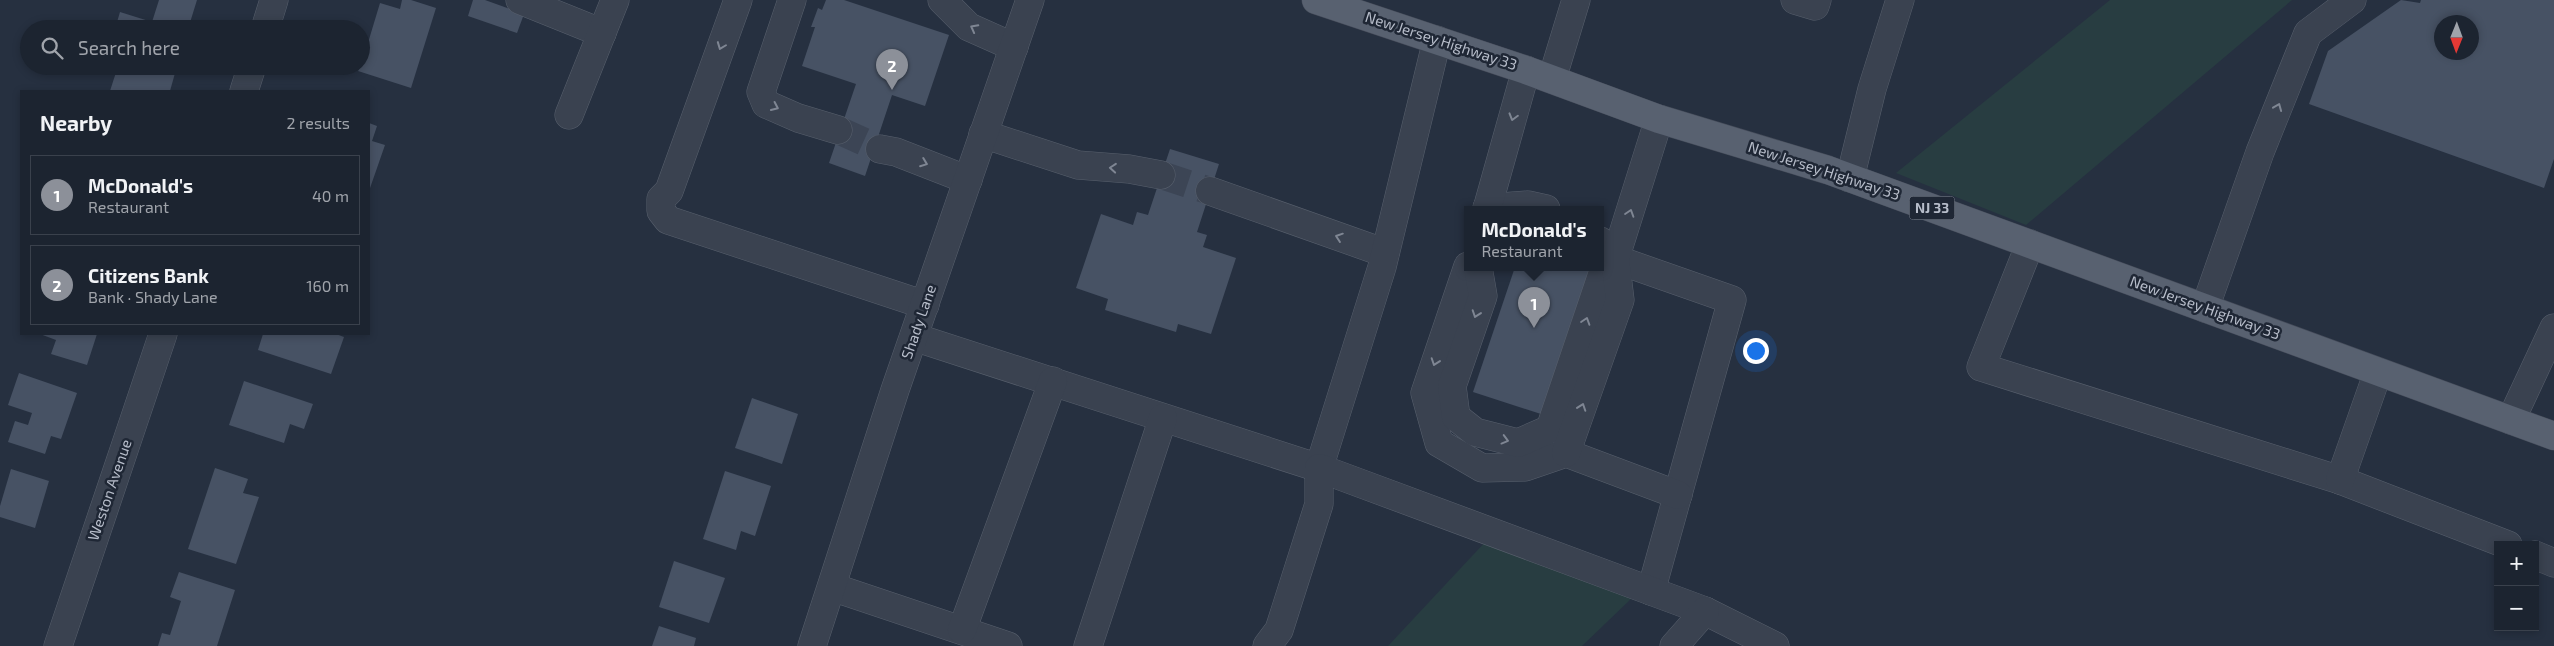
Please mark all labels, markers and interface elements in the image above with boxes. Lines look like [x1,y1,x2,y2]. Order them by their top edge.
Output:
street label: New Jersey Highway 33 [1363,7,1519,73]
north arrow [2434,15,2479,60]
search box [20,20,370,75]
one-way arrow [970,24,979,34]
icon: search [38,34,66,62]
text: Search here [78,36,180,59]
one-way arrow [717,41,727,49]
pin: 2 [876,49,908,90]
one-way arrow [770,101,779,112]
one-way arrow [2272,103,2282,112]
text: Nearby [40,110,112,135]
one-way arrow [1509,112,1519,120]
text: 2 results [287,113,350,132]
street label: New Jersey Highway 33 [1746,137,1902,203]
one-way arrow [920,157,928,167]
one-way arrow [1109,163,1117,174]
text: McDonald's [88,174,193,197]
text: 1 [54,186,60,205]
text: 40 m [312,186,349,205]
text: Restaurant [88,197,169,216]
road number: NJ 33 [1910,197,1954,220]
popup [1464,206,1604,271]
one-way arrow [1624,209,1634,217]
text: McDonald's [1481,218,1587,241]
one-way arrow [1335,233,1344,243]
text: Restaurant [1481,241,1563,260]
text: Citizens Bank [88,264,209,287]
street label: New Jersey Highway 33 [2128,271,2283,343]
text: 2 [52,276,62,295]
text: 160 m [306,276,349,295]
street label: Shady Lane [897,282,939,361]
text: Bank · Shady Lane [88,287,218,306]
pin: 1 [1518,287,1550,328]
one-way arrow [1472,309,1482,318]
one-way arrow [1580,317,1590,326]
your location [1743,338,1769,364]
one-way arrow [1431,358,1441,366]
one-way arrow [1576,404,1586,412]
one-way arrow [1501,434,1510,445]
street label: Weston Avenue [83,437,135,543]
map controls [2494,541,2539,631]
button: + [2494,541,2539,586]
button: − [2494,586,2539,631]

